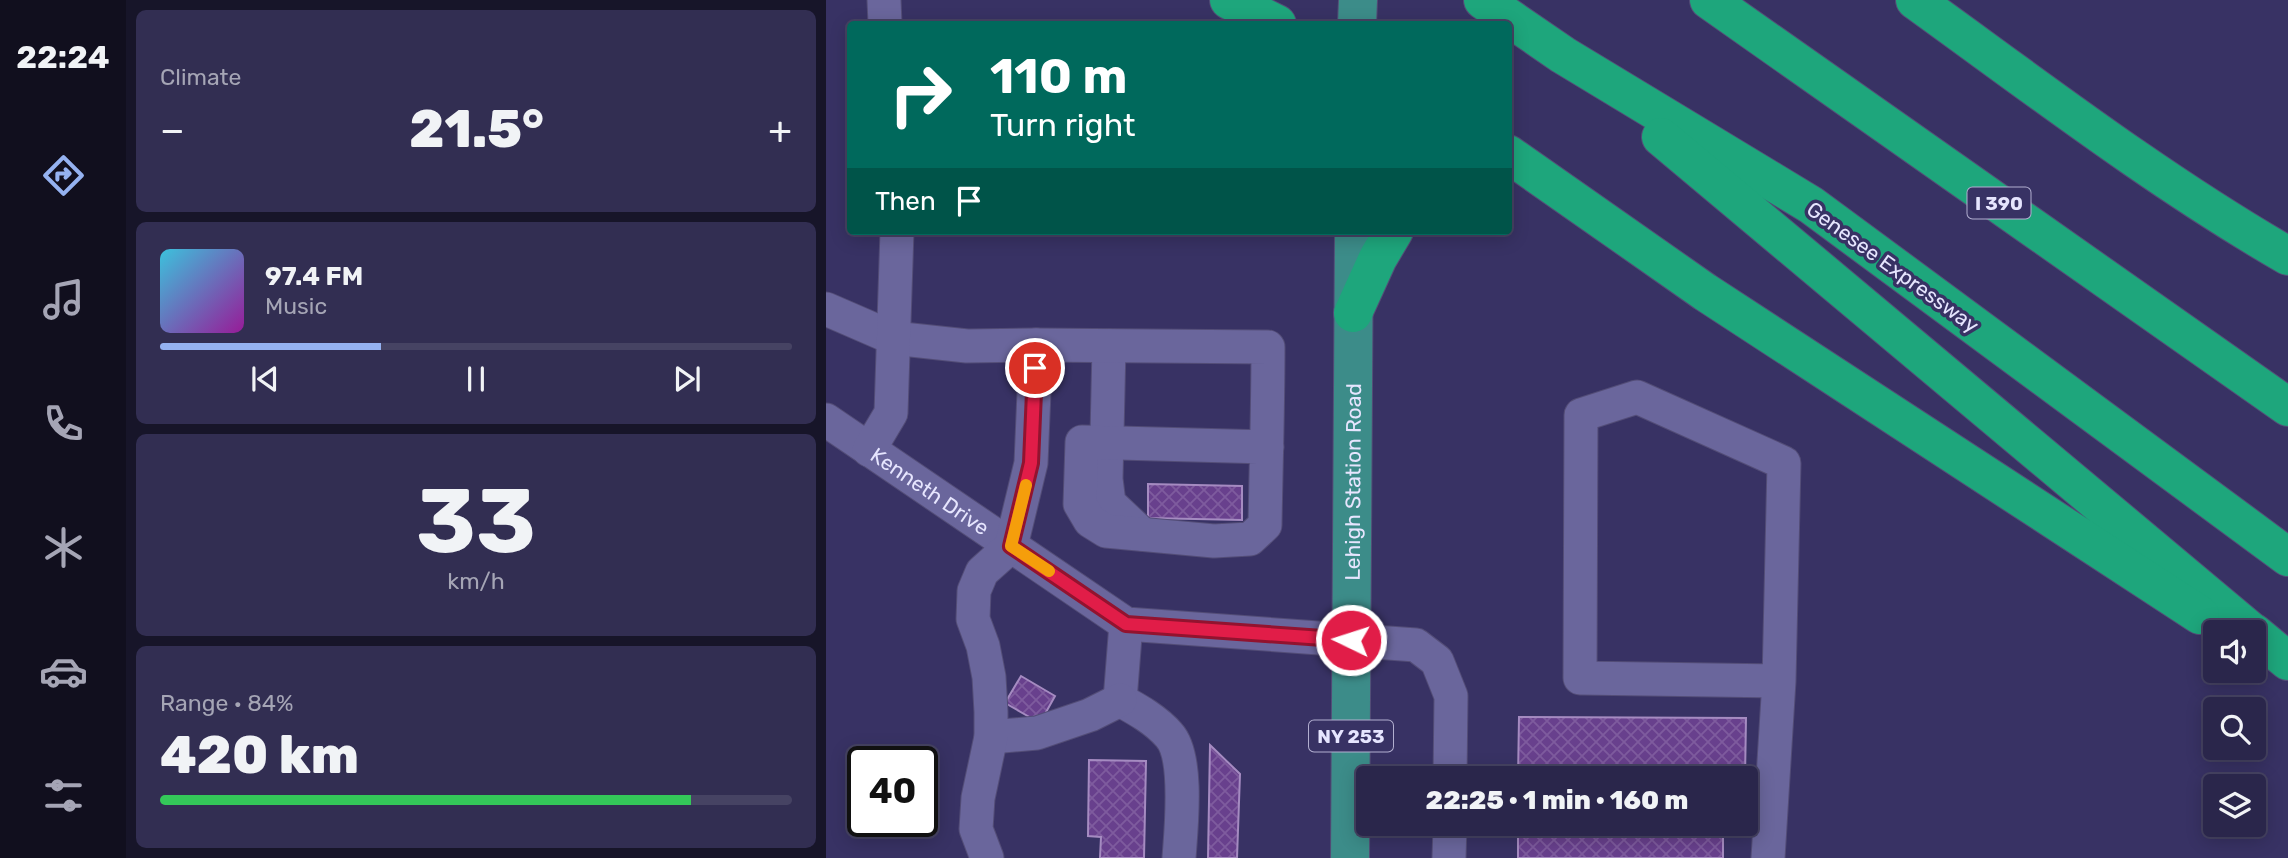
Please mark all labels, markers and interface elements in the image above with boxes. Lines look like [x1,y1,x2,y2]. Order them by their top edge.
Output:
text: 22:24 [16,38,110,76]
text: 110 m [990,47,1127,105]
icon: right [875,49,966,140]
text: Climate [160,63,241,91]
text: 21.5° [409,98,544,160]
text: Turn right [990,106,1135,144]
text: − [160,107,185,153]
text: + [768,107,792,153]
icon: directions [39,151,88,200]
icon: arrive [950,182,988,220]
text: Then [875,186,936,217]
road number: I 390 [1968,188,2030,218]
street label: Genesee Expressway [1802,196,1984,338]
text: 97.4 FM [265,261,363,292]
icon: music [39,275,88,324]
text: Music [265,292,327,320]
pin [1005,338,1065,398]
icon: arrive [1016,349,1054,387]
icon: previous [246,360,284,398]
icon: pause [457,360,495,398]
icon: next [668,360,706,398]
street label: Lehigh Station Road [1339,383,1366,581]
icon: phone [39,399,88,448]
street label: Kenneth Drive [866,442,994,540]
text: 33 [416,467,536,575]
icon: climate [39,523,88,572]
text: km/h [447,567,505,595]
position arrow [1314,603,1388,677]
map controls [2203,620,2266,837]
button: sound [2203,620,2266,683]
icon: car [39,647,88,696]
text: Range · 84% [160,689,294,717]
button: search [2203,697,2266,760]
road number: NY 253 [1309,720,1393,751]
text: 420 km [160,724,359,786]
speed limit sign: 40 [847,746,938,837]
icon: filters [39,771,88,820]
button: layers [2203,774,2266,837]
text: 22:25 · 1 min · 160 m [1426,785,1688,816]

